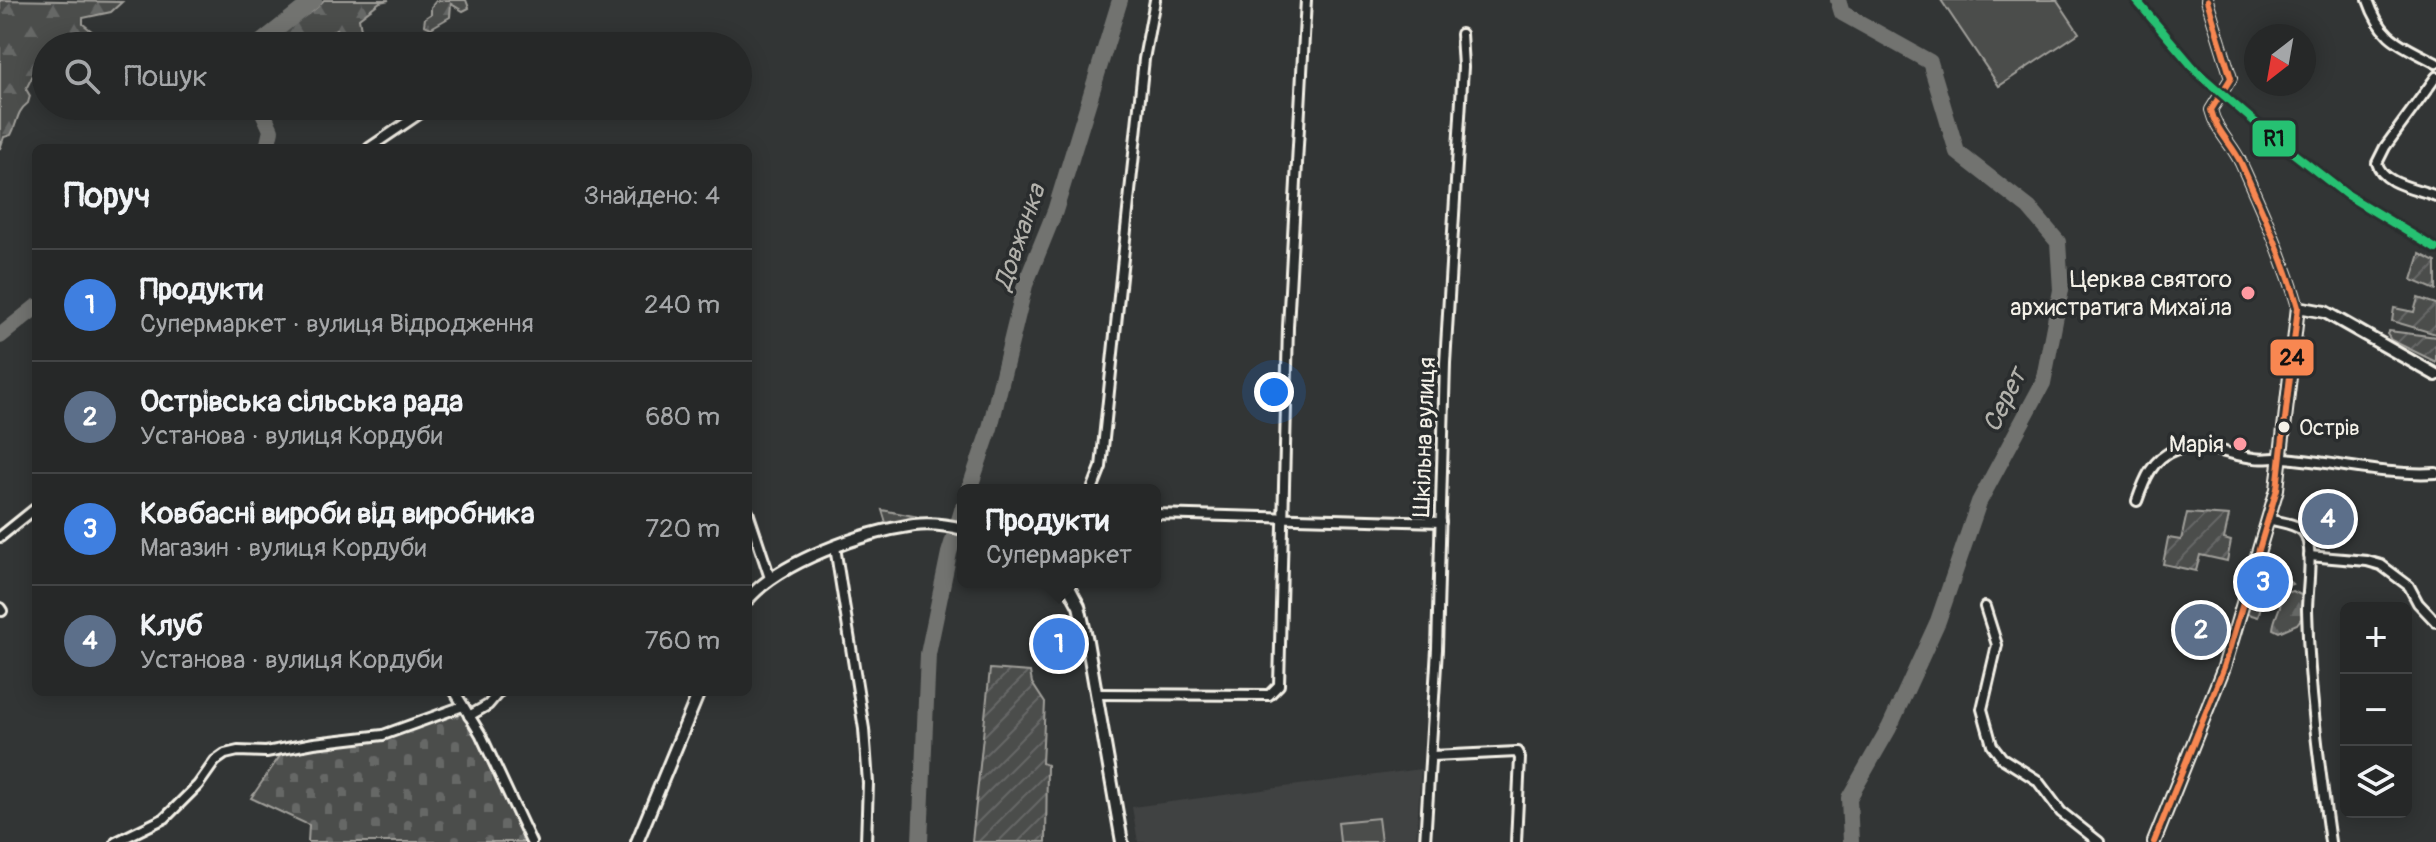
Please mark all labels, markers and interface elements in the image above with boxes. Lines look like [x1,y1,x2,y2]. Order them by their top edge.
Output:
north arrow [2244,24,2316,96]
search box [32,32,752,120]
icon: search [60,54,104,98]
text: Пошук [124,58,208,95]
line badge: R1 [2251,119,2297,158]
text: R1 [2263,125,2285,153]
text: Поруч [64,175,150,218]
water label: Довжанка [986,179,1054,296]
text: Знайдено: 4 [584,180,720,212]
place label: Церква святого архистратига Михаїла [2010,265,2232,322]
text: Продукти [140,271,263,308]
marker: Церква святого архистратига Михаїла [2239,284,2257,302]
text: 1 [85,289,95,321]
text: 240 m [644,289,720,321]
text: Супермаркет · вулиця Відродження [140,308,534,340]
line badge: 24 [2269,338,2315,377]
text: 24 [2279,344,2305,372]
street label: Шкільна вулиця [1407,357,1442,517]
water label: Серет [1976,360,2036,438]
your location [1254,372,1294,412]
text: Острівська сільська рада [140,383,463,420]
text: 2 [83,401,97,433]
text: 680 m [645,401,720,433]
place label: Острів [2299,414,2360,442]
marker: Острів [2276,419,2292,435]
text: Установа · вулиця Кордуби [140,420,443,452]
place label: Марія [2169,430,2224,459]
marker: Марія [2231,435,2249,453]
popup [957,484,1161,588]
pin: 4 [2302,489,2354,549]
text: Ковбасні вироби від виробника [140,495,535,532]
text: Продукти [986,502,1109,539]
text: 3 [83,513,97,545]
text: 720 m [645,513,720,545]
text: Магазин · вулиця Кордуби [140,532,426,564]
text: Супермаркет [986,539,1132,571]
pin: 3 [2237,552,2289,612]
pin: 2 [2175,600,2227,660]
map controls [2340,602,2412,818]
button: + [2340,602,2412,674]
text: Клуб [140,607,203,644]
pin: 1 [1033,614,1085,674]
text: 4 [82,625,98,657]
text: 760 m [645,625,720,657]
text: Установа · вулиця Кордуби [140,644,443,676]
button: − [2340,674,2412,746]
button: layers [2340,746,2412,818]

